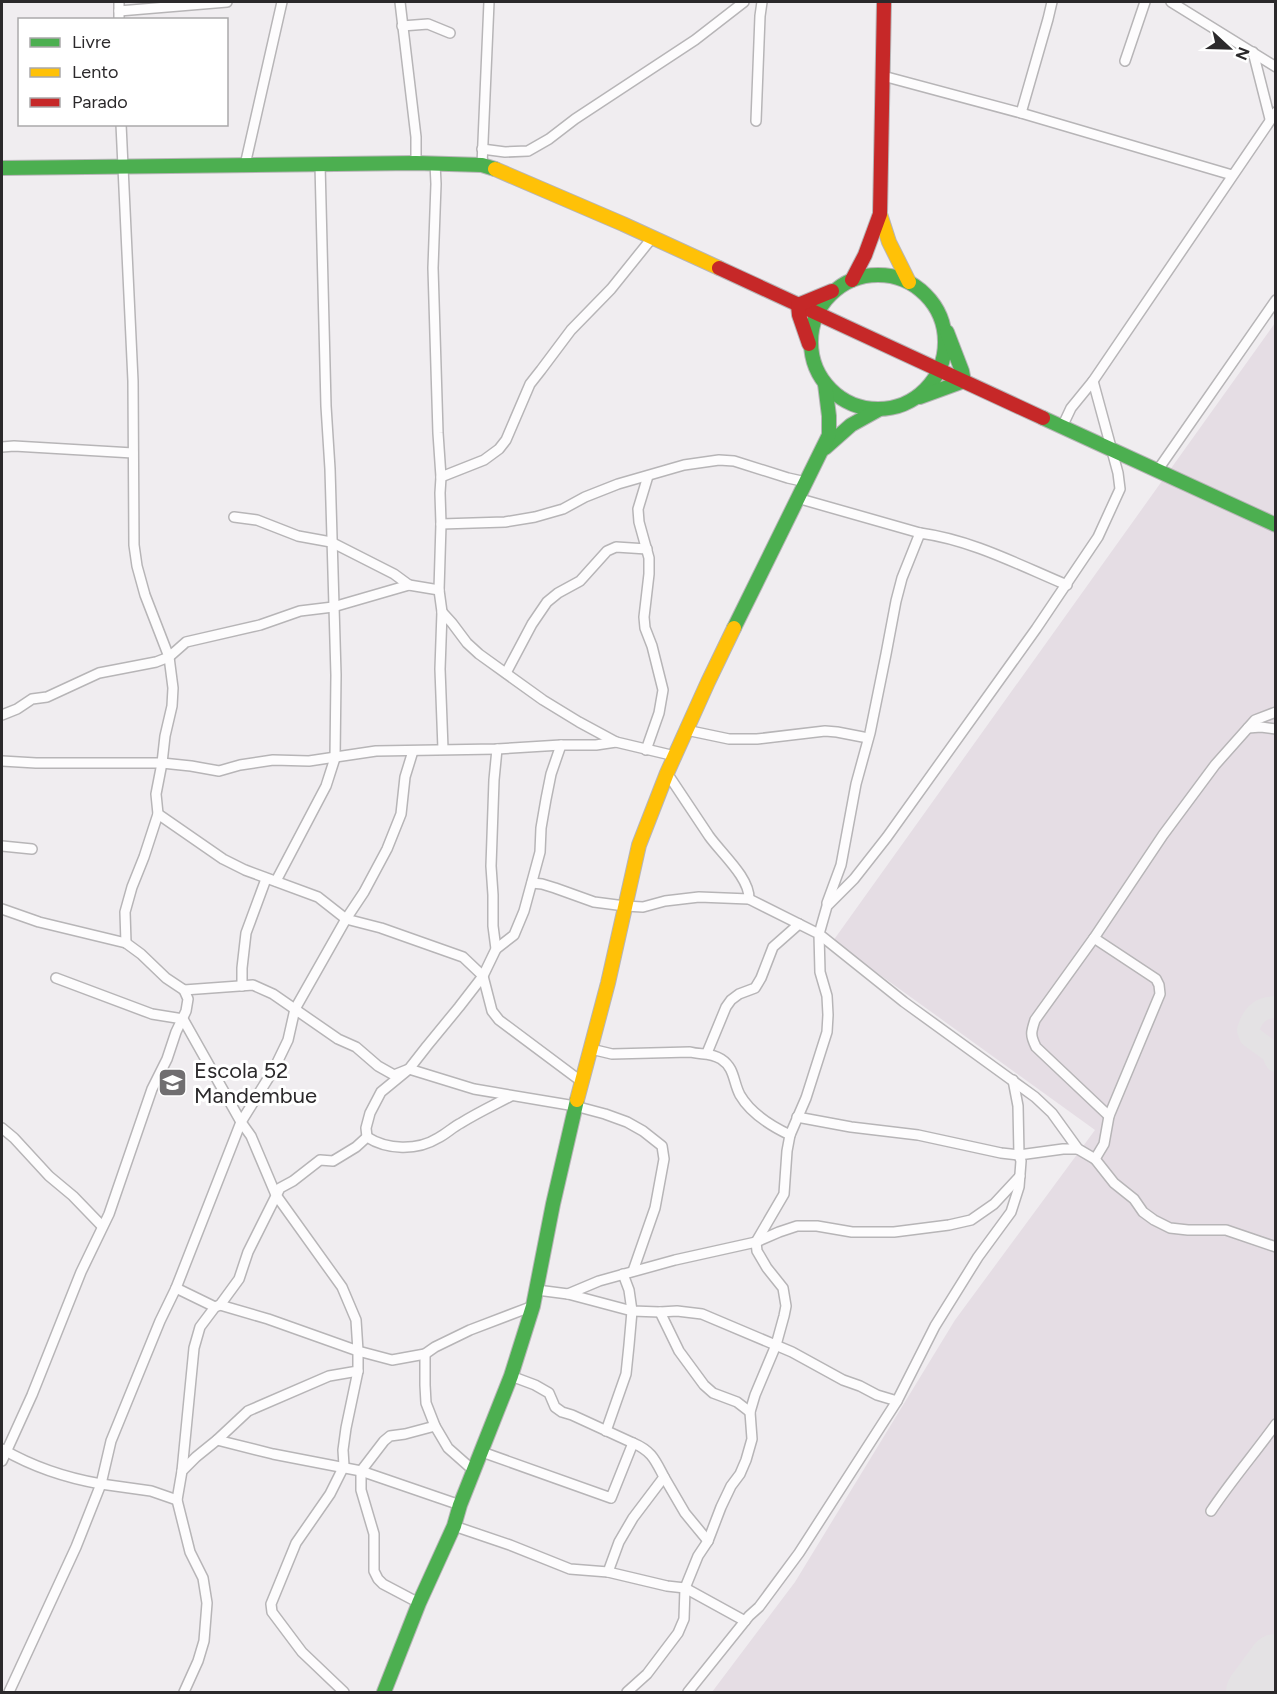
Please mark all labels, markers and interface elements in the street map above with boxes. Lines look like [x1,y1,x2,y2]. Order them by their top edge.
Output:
legend [18,18,228,126]
north arrow [1199,18,1259,78]
text: Livre [72,31,111,53]
text: N [1231,44,1254,63]
text: Lento [72,61,118,83]
text: Parado [72,91,128,113]
place label: Escola 52 Mandembue [194,1057,317,1109]
school or university icon: Escola 52 Mandembue [157,1067,189,1099]

